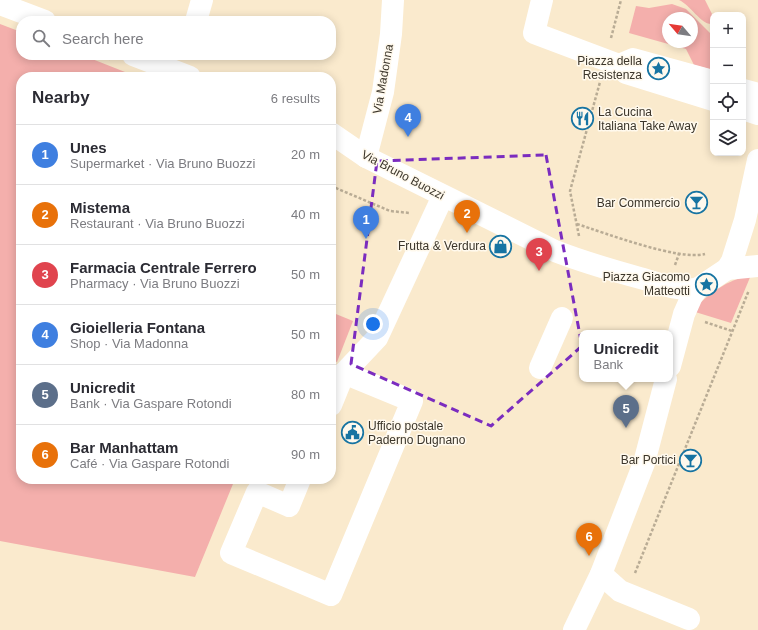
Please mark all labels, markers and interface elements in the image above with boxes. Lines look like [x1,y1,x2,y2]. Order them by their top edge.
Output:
north arrow [662,12,698,48]
map controls [710,12,746,156]
button: + [710,12,746,48]
search box [16,16,336,60]
icon: search [30,27,52,49]
text: Search here [62,30,144,47]
street label: Via Madonna [370,43,396,115]
button: − [710,48,746,84]
place label: Piazza della Resistenza [577,54,642,82]
place icon: Piazza della Resistenza [645,55,671,81]
button: locate [710,84,746,120]
text: Nearby [32,88,90,107]
text: 6 results [271,91,320,106]
pin: 4 [395,104,421,137]
place label: La Cucina Italiana Take Away [598,105,697,133]
restaurant icon: La Cucina Italiana Take Away [569,106,595,132]
button: layers [710,120,746,156]
text: Unes [70,139,107,156]
text: 1 [41,147,49,162]
text: 20 m [291,147,320,162]
street label: Via Bruno Buozzi [359,147,447,203]
text: Supermarket · Via Bruno Buozzi [70,156,255,171]
bar icon: Bar Commercio [683,190,709,216]
place label: Bar Commercio [597,196,680,210]
text: Mistema [70,199,130,216]
pin: 2 [454,200,480,233]
pin: 1 [353,206,379,239]
text: 2 [41,207,49,222]
text: 40 m [291,207,320,222]
text: Restaurant · Via Bruno Buozzi [70,216,245,231]
shop icon: Frutta & Verdura [488,233,514,259]
pin: 3 [526,238,552,271]
place label: Frutta & Verdura [398,239,486,253]
text: Farmacia Centrale Ferrero [70,259,257,276]
text: 3 [41,267,49,282]
text: 50 m [291,267,320,282]
place label: Piazza Giacomo Matteotti [603,270,690,298]
place icon: Piazza Giacomo Matteotti [693,271,719,297]
text: Pharmacy · Via Bruno Buozzi [70,276,240,291]
your location [363,314,383,334]
text: Gioielleria Fontana [70,319,205,336]
text: 4 [41,327,49,342]
text: 50 m [291,327,320,342]
popup [579,330,673,382]
text: Shop · Via Madonna [70,336,188,351]
text: Unicredit [593,340,659,357]
text: Bank [593,357,623,372]
text: Unicredit [70,379,135,396]
text: 5 [41,387,49,402]
text: 80 m [291,387,320,402]
pin: 5 [613,395,639,428]
text: Bank · Via Gaspare Rotondi [70,396,232,411]
place label: Ufficio postale Paderno Dugnano [368,419,466,447]
public building icon: Ufficio postale Paderno Dugnano [339,420,365,446]
text: Bar Manhattam [70,439,178,456]
text: 6 [41,447,49,462]
text: 90 m [291,447,320,462]
bar icon: Bar Portici [678,447,704,473]
place label: Bar Portici [621,453,676,467]
text: Café · Via Gaspare Rotondi [70,456,229,471]
pin: 6 [576,523,602,556]

